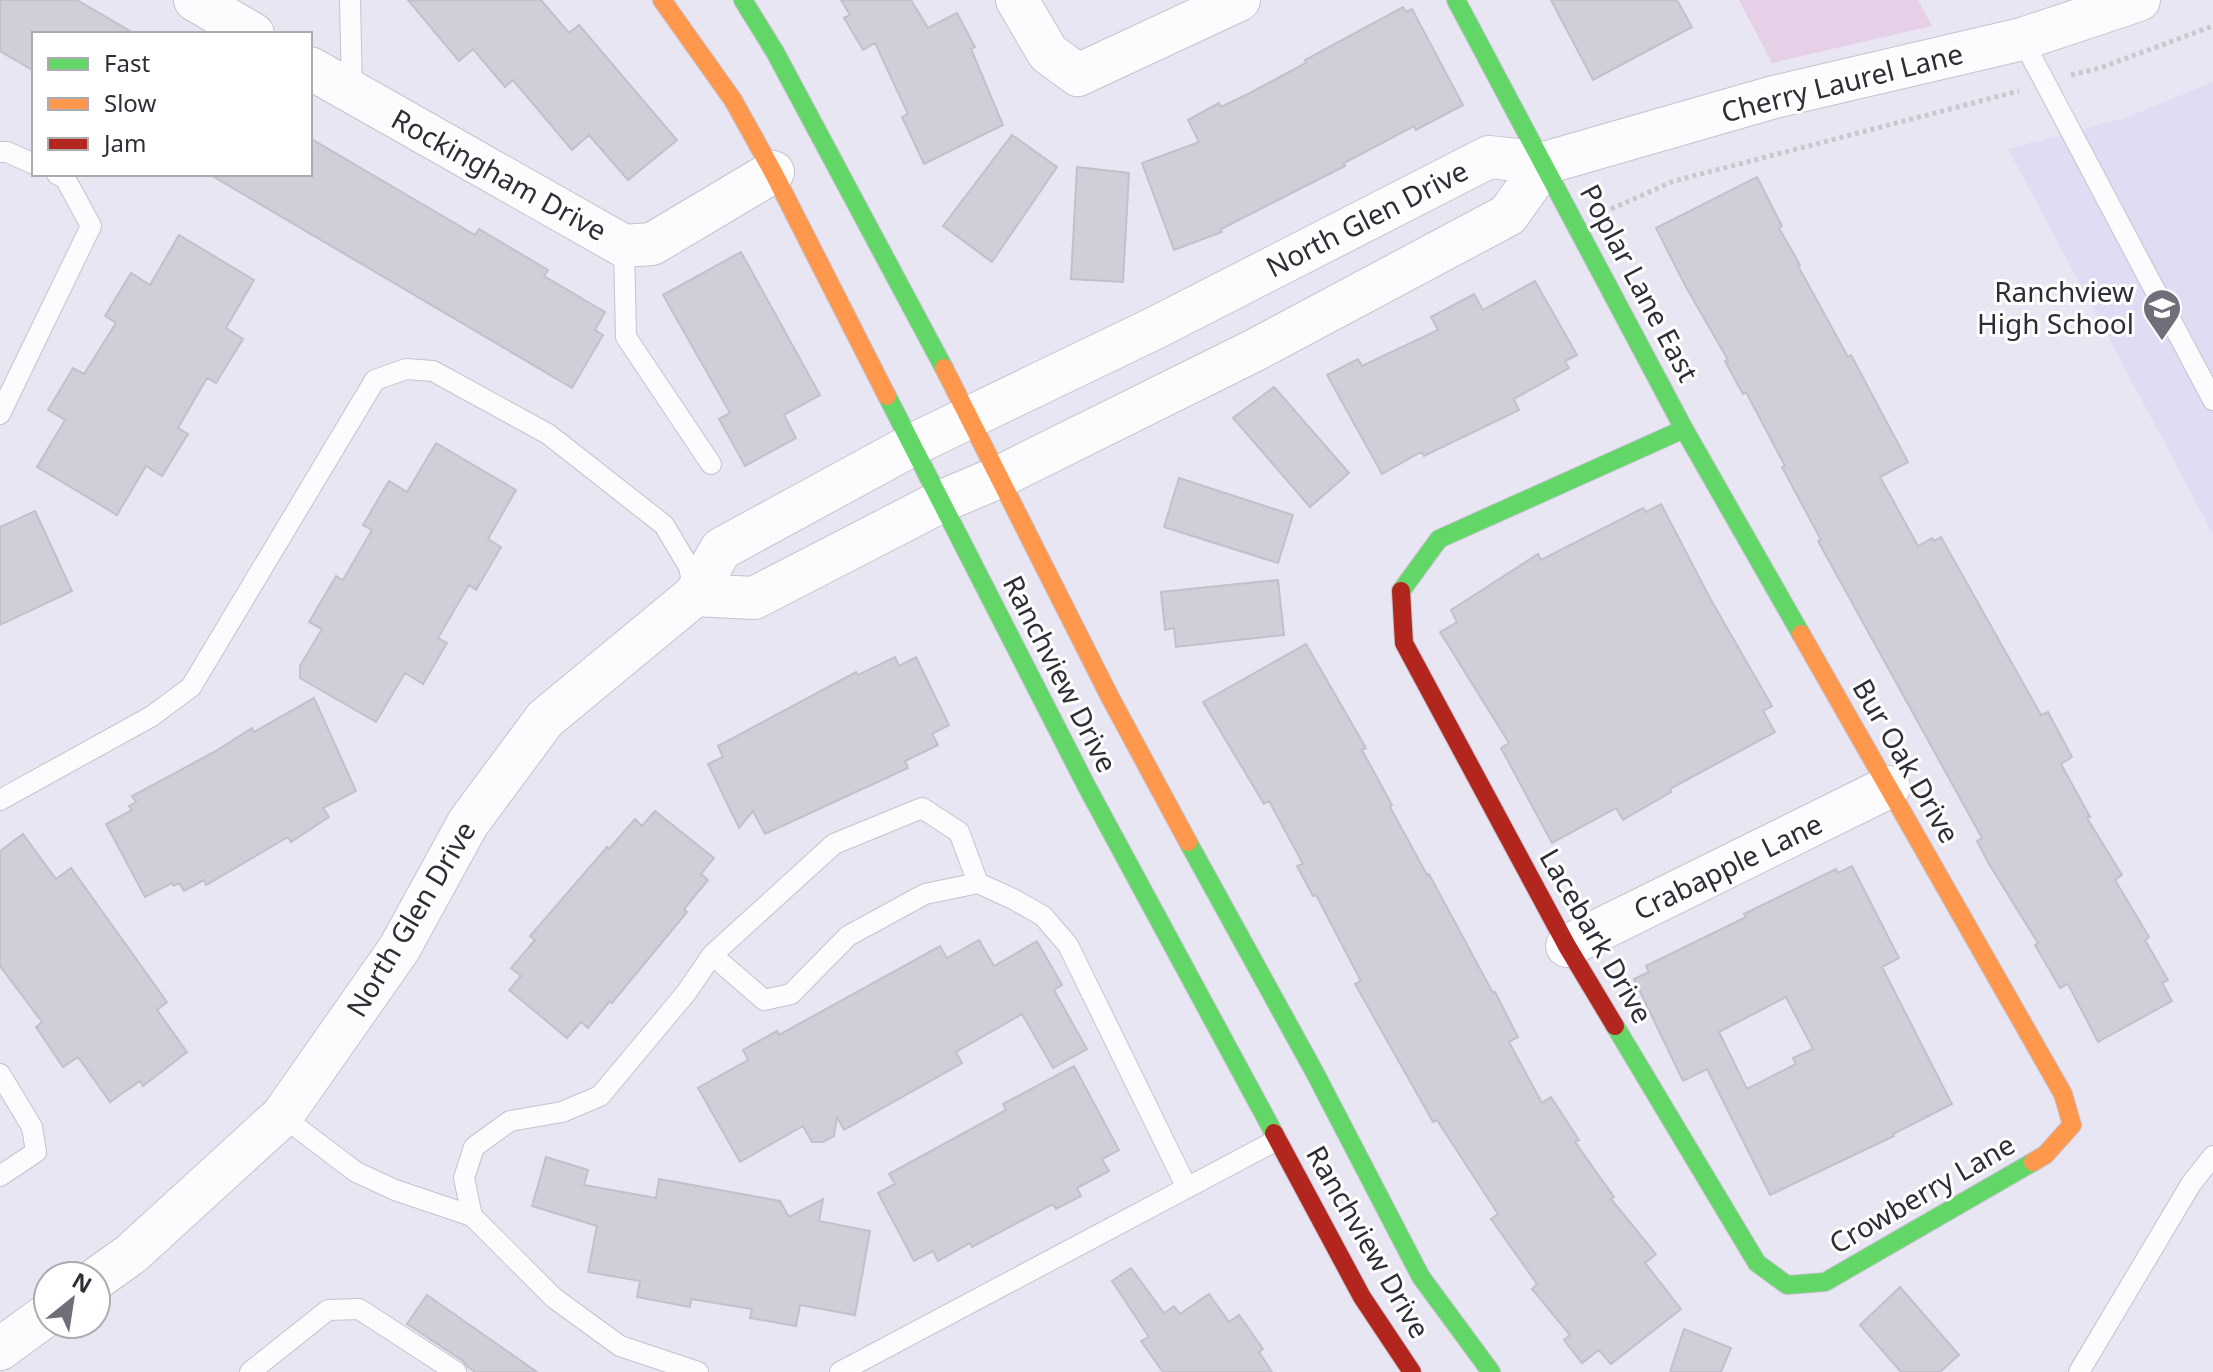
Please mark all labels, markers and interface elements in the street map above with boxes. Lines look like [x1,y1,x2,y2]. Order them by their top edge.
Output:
legend [32,32,312,176]
street label: Cherry Laurel Lane [1717,34,1967,130]
text: Fast [104,46,150,79]
text: Slow [104,86,156,119]
street label: Rockingham Drive [385,99,614,249]
text: Jam [102,126,146,159]
street label: North Glen Drive [1259,151,1474,285]
street label: Poplar Lane East [1572,177,1708,388]
place label: Ranchview High School [1977,272,2134,342]
school or university icon: Ranchview High School [2141,287,2183,342]
street label: Ranchview Drive [995,569,1127,779]
street label: Bur Oak Drive [1845,672,1969,849]
street label: Crabapple Lane [1627,804,1828,928]
street label: North Glen Drive [337,814,484,1023]
street label: Lacebark Drive [1532,841,1662,1030]
street label: Crowberry Lane [1822,1125,2021,1262]
street label: Ranchview Drive [1298,1138,1439,1345]
north arrow [32,1260,112,1340]
text: N [67,1264,98,1299]

